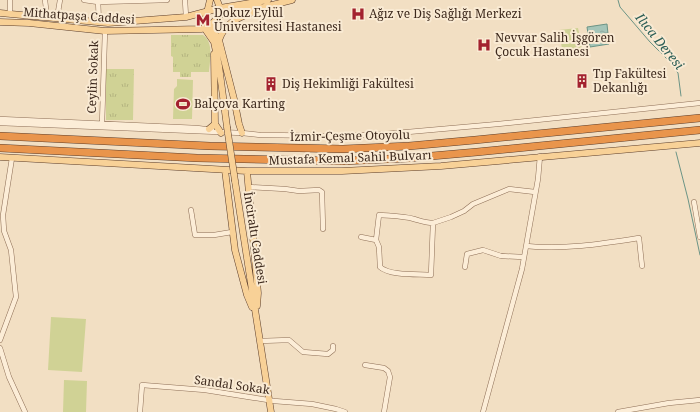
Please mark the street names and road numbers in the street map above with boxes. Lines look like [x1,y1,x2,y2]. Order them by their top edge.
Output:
street label: Mithatpaşa Caddesi [23,3,136,28]
street label: Ceylin Sokak [83,39,102,114]
street label: İzmir-Çeşme Otoyolu [290,126,411,145]
street label: Mustafa Kemal Sahil Bulvarı [268,146,432,169]
street label: İnciraltı Caddesi [240,190,271,286]
street label: Sandal Sokak [193,371,272,398]

